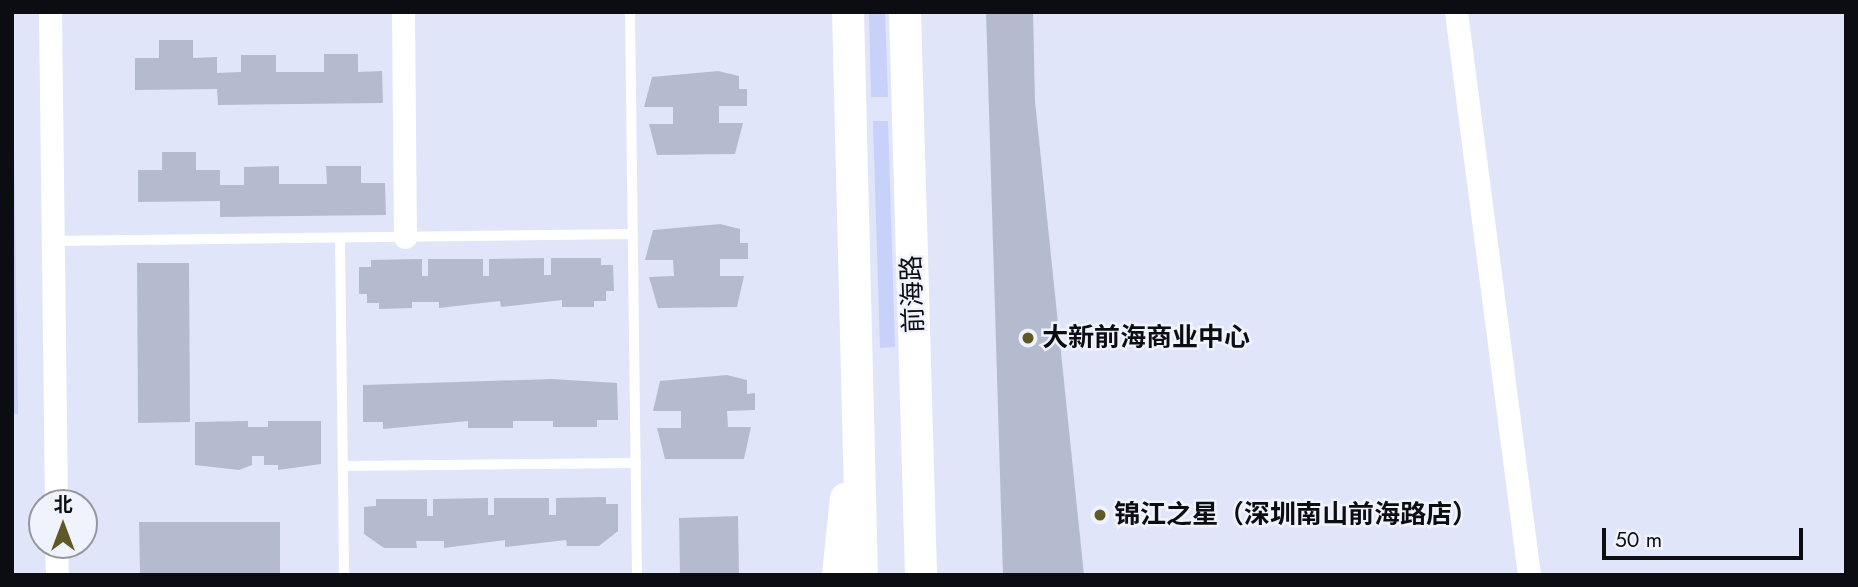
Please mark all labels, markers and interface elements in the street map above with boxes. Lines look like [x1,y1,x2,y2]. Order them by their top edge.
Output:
street label: 前海路 [896,254,930,334]
place label: 大新前海商业中心 [1042,322,1250,354]
marker: 大新前海商业中心 [1020,330,1036,346]
north arrow [28,489,98,559]
text: 北 [53,491,73,518]
place label: 锦江之星（深圳南山前海路店） [1114,499,1478,531]
marker: 锦江之星（深圳南山前海路店） [1092,507,1108,523]
scale bar [1606,514,1807,558]
text: 50 m [1615,525,1662,555]

